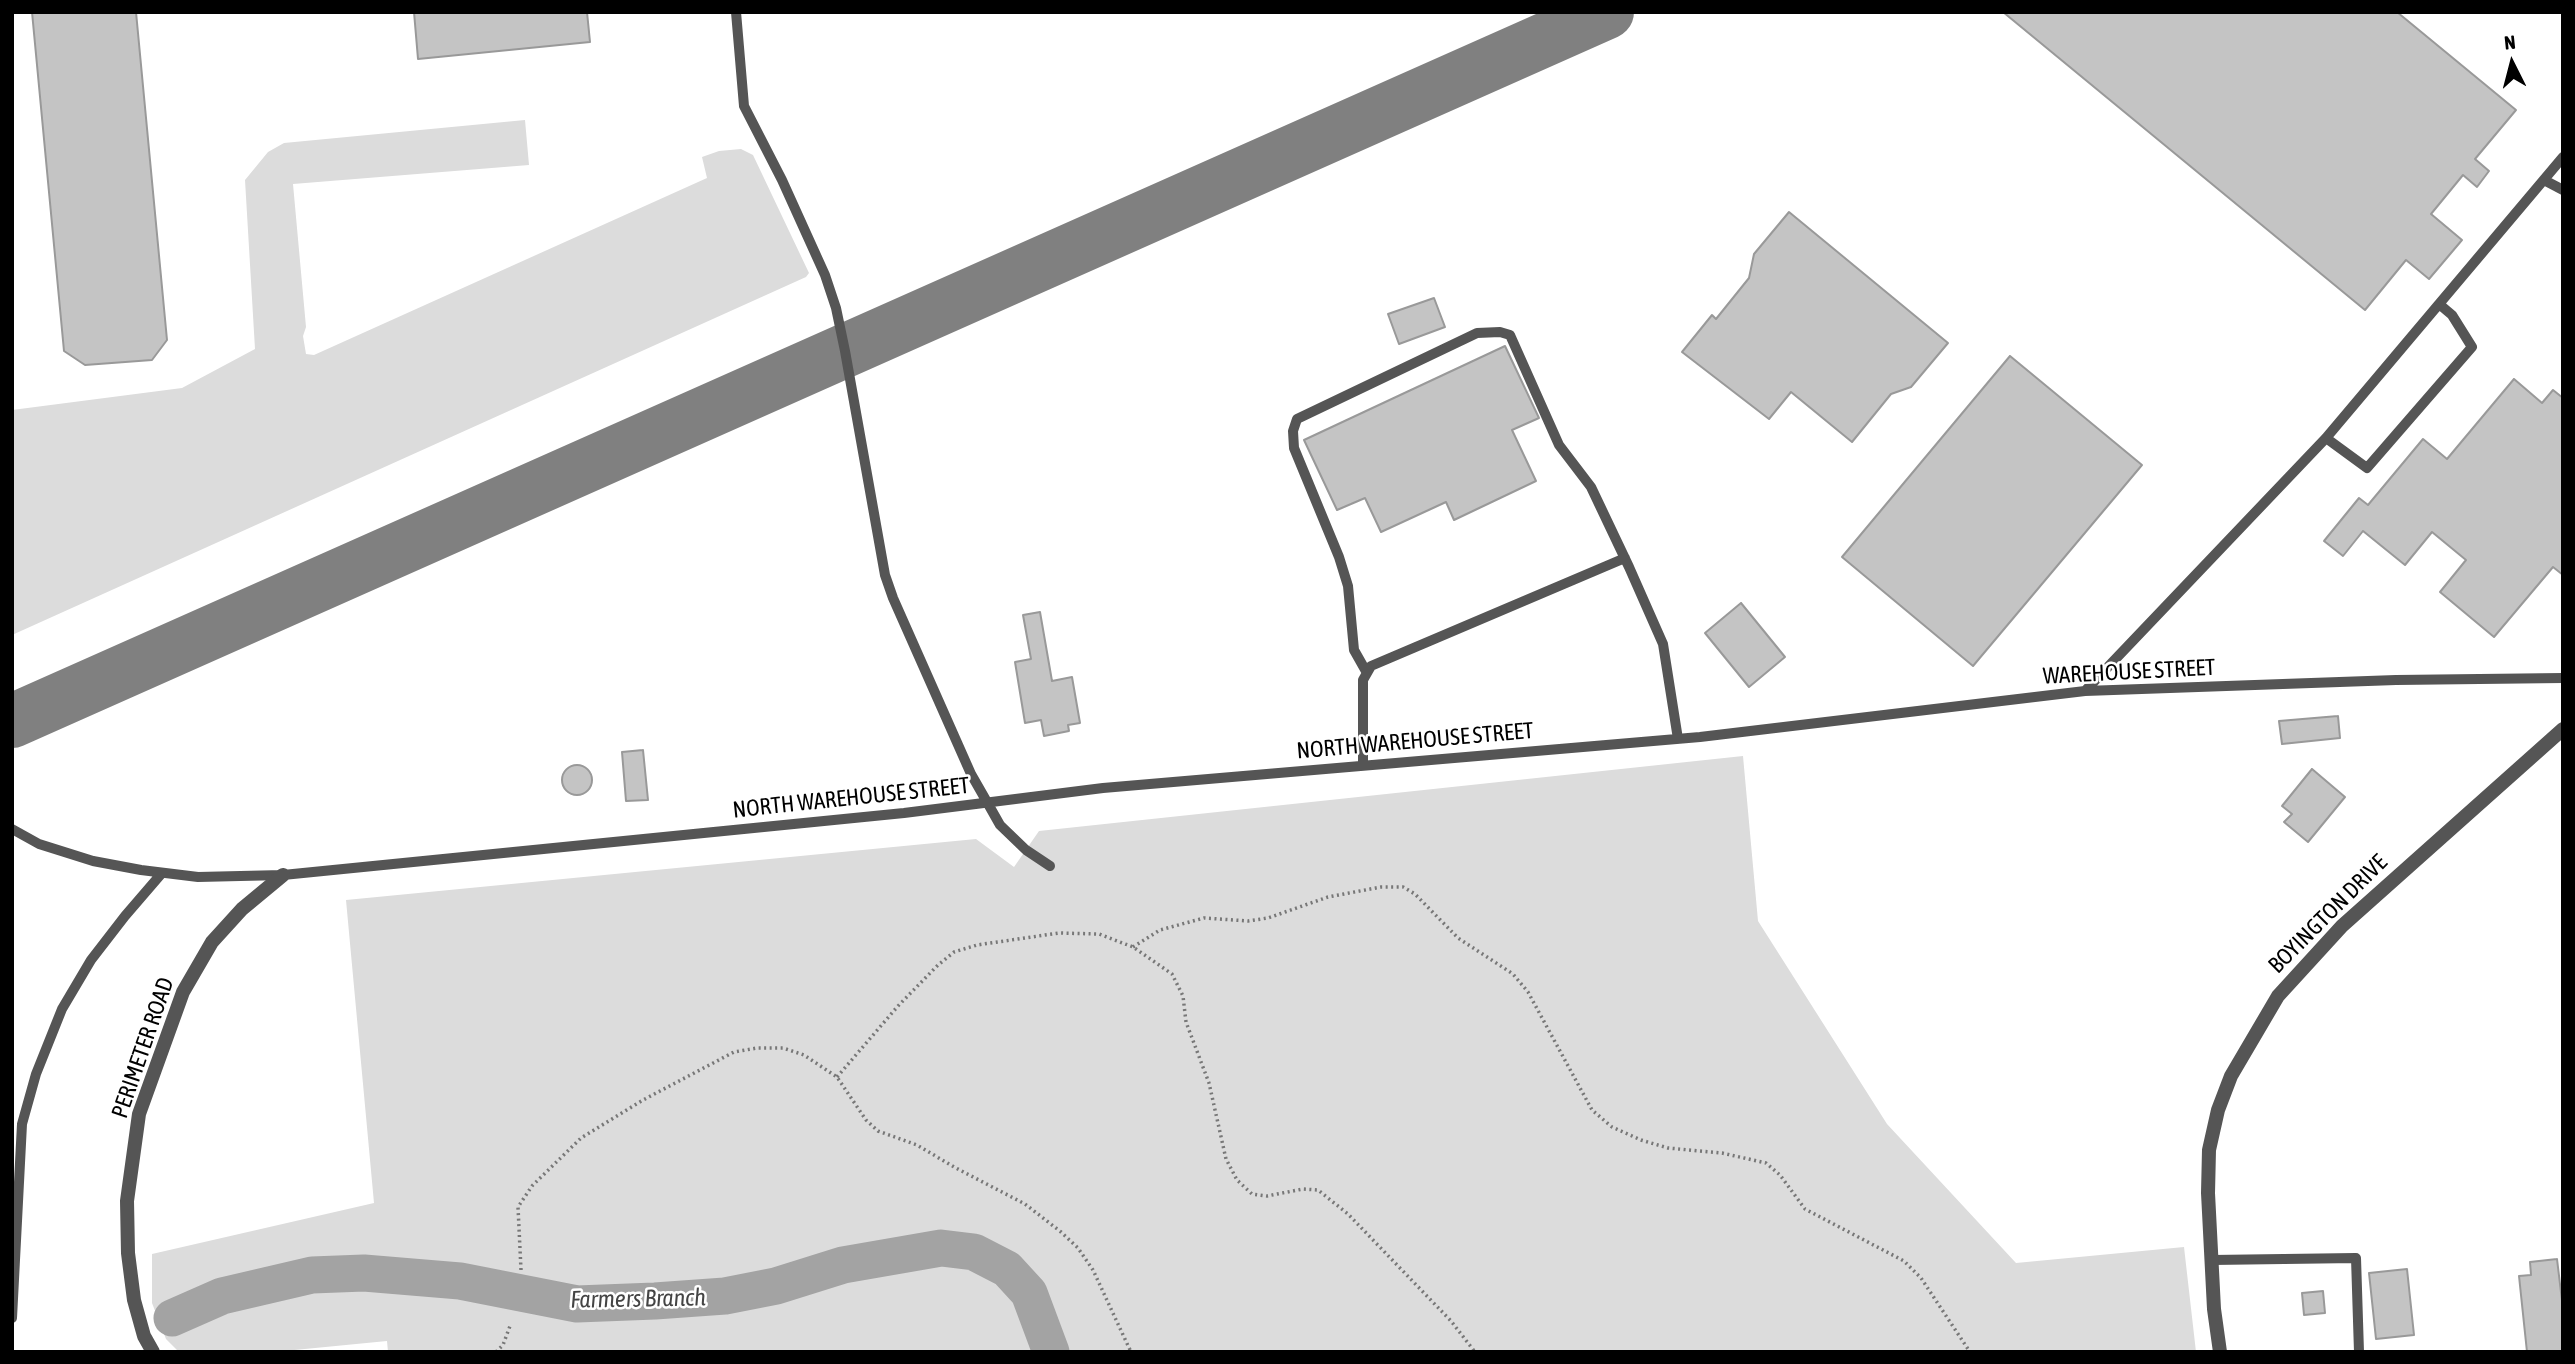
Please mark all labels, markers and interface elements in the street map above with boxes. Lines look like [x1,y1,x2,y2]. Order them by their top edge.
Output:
north arrow [2477,28,2547,98]
text: N [2503,31,2517,54]
street label: WAREHOUSE STREET [2042,654,2216,690]
street label: NORTH WAREHOUSE STREET [1295,717,1535,765]
street label: NORTH WAREHOUSE STREET [731,772,971,824]
street label: BOYINGTON DRIVE [2263,849,2393,979]
street label: PERIMETER ROAD [106,974,180,1122]
water label: Farmers Branch [570,1283,706,1315]

